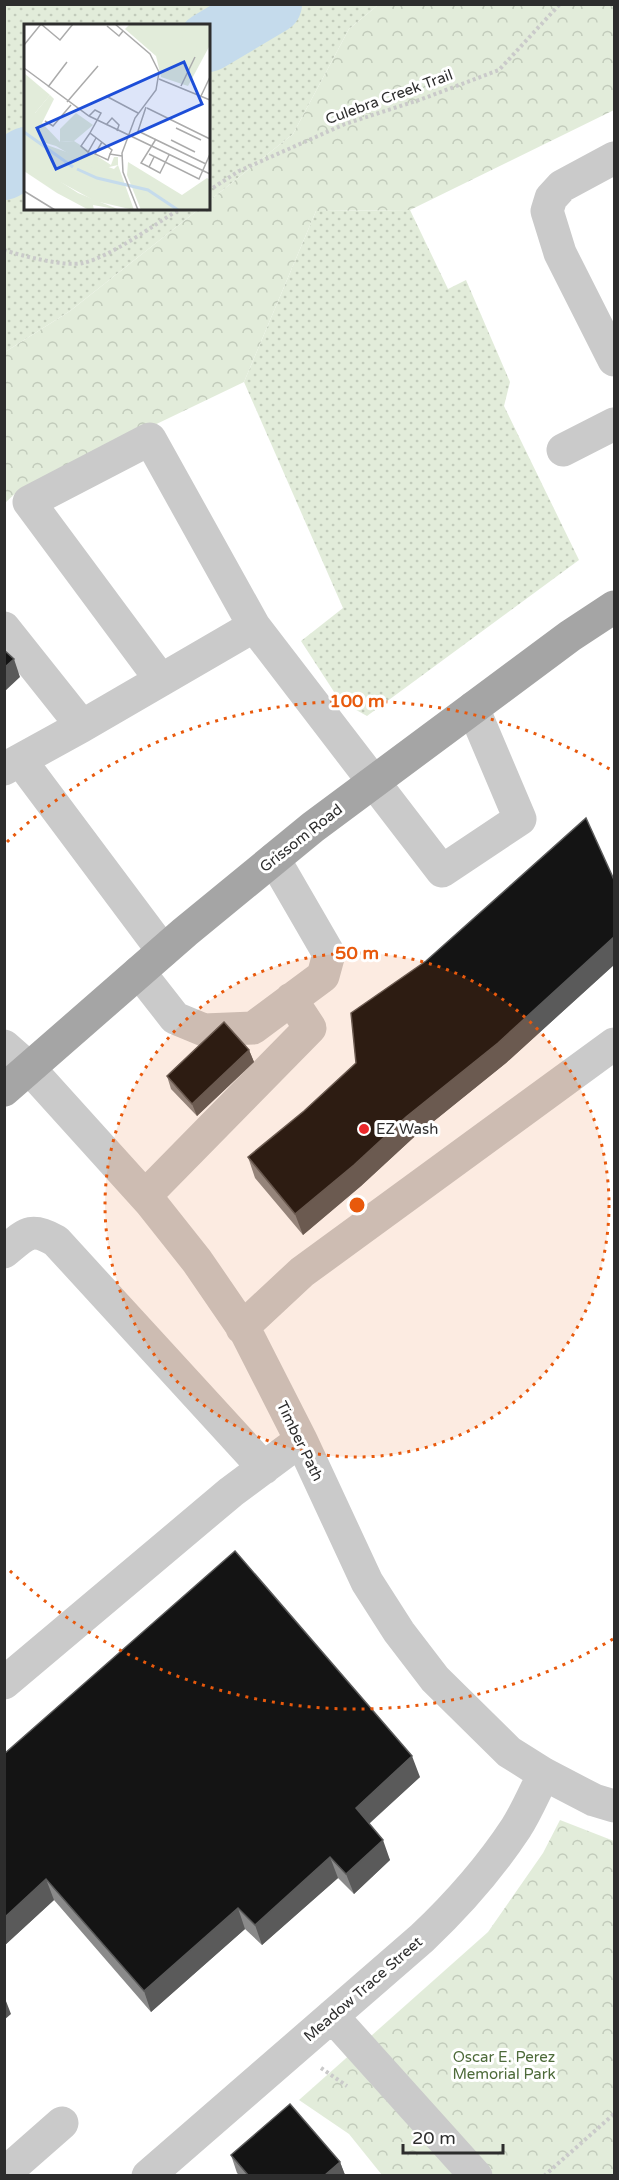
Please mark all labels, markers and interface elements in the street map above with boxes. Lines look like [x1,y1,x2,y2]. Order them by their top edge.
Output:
inset map [24,24,210,210]
street label: Culebra Creek Trail [323,66,455,128]
text: 100 m [329,690,385,712]
street label: Grissom Road [256,800,346,876]
text: 50 m [335,942,379,964]
place label: EZ Wash [376,1120,438,1138]
marker: EZ Wash [357,1122,371,1136]
centre of rings [347,1195,367,1215]
street label: Timber Path [273,1398,327,1484]
street label: Meadow Trace Street [300,1932,426,2045]
park label: Oscar E. Perez Memorial Park [452,2048,556,2083]
scale bar [403,2117,504,2155]
text: 20 m [412,2127,456,2149]

